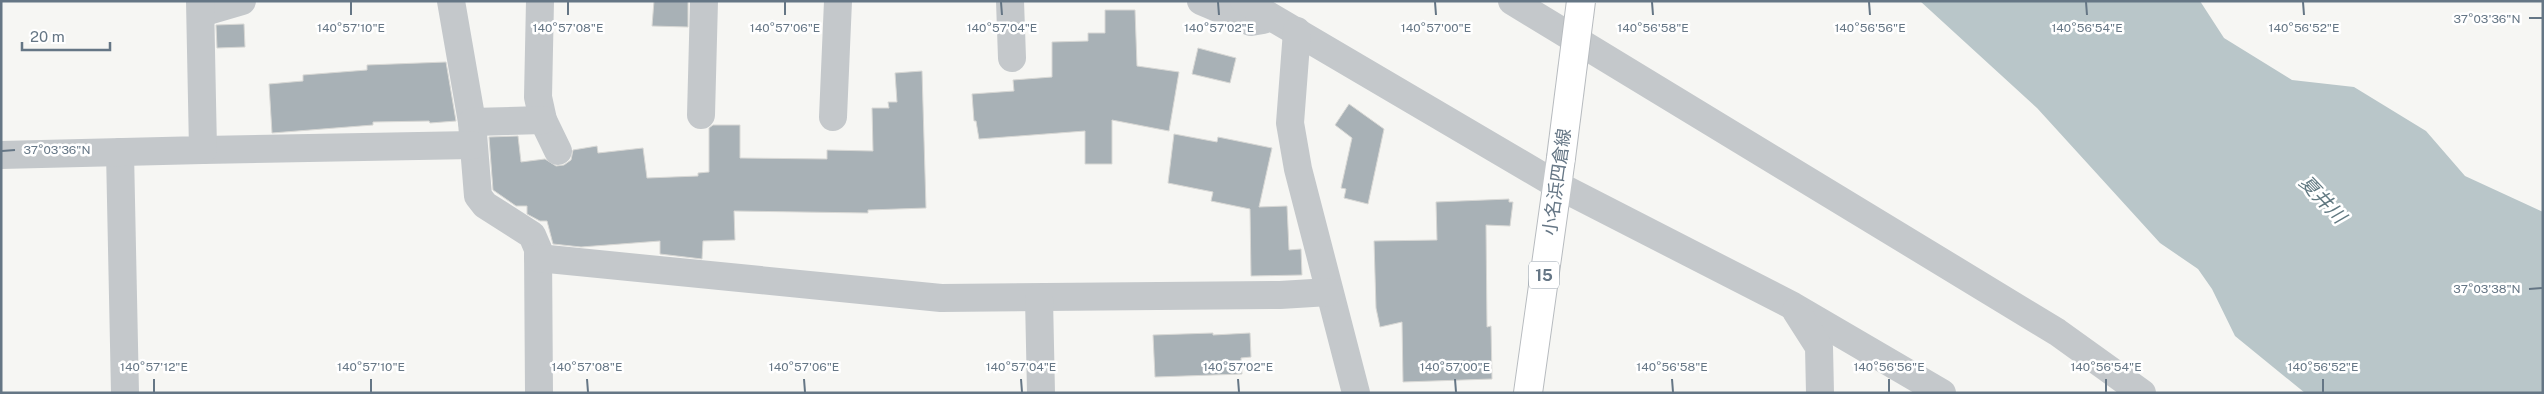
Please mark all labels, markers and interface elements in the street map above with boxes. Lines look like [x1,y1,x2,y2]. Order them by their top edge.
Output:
text: 37°03'36"N [2453,12,2521,26]
scale bar [22,20,110,52]
text: 140°57'10"E [317,21,385,35]
text: 140°57'08"E [533,21,603,35]
text: 140°57'06"E [750,21,820,35]
text: 140°57'04"E [967,21,1037,35]
text: 140°57'02"E [1184,21,1254,35]
text: 140°57'00"E [1401,21,1471,35]
text: 140°56'58"E [1617,21,1689,35]
text: 140°56'56"E [1834,21,1906,35]
text: 140°56'54"E [2051,21,2123,35]
text: 140°56'52"E [2269,21,2339,35]
text: 20 m [30,28,65,45]
street label: 小名浜四倉線 [1539,127,1574,237]
text: 37°03'36"N [23,143,91,157]
water label: 夏井川 [2295,171,2352,229]
road number: 15 [1529,262,1559,288]
text: 37°03'38"N [2453,282,2521,296]
text: 140°57'12"E [120,360,188,374]
text: 140°57'10"E [337,360,405,374]
text: 140°57'08"E [552,360,622,374]
text: 140°57'06"E [769,360,839,374]
text: 140°57'04"E [986,360,1056,374]
text: 140°57'02"E [1203,360,1273,374]
text: 140°57'00"E [1420,360,1490,374]
text: 140°56'58"E [1636,360,1708,374]
text: 140°56'56"E [1853,360,1925,374]
text: 140°56'54"E [2070,360,2142,374]
text: 140°56'52"E [2288,360,2358,374]

